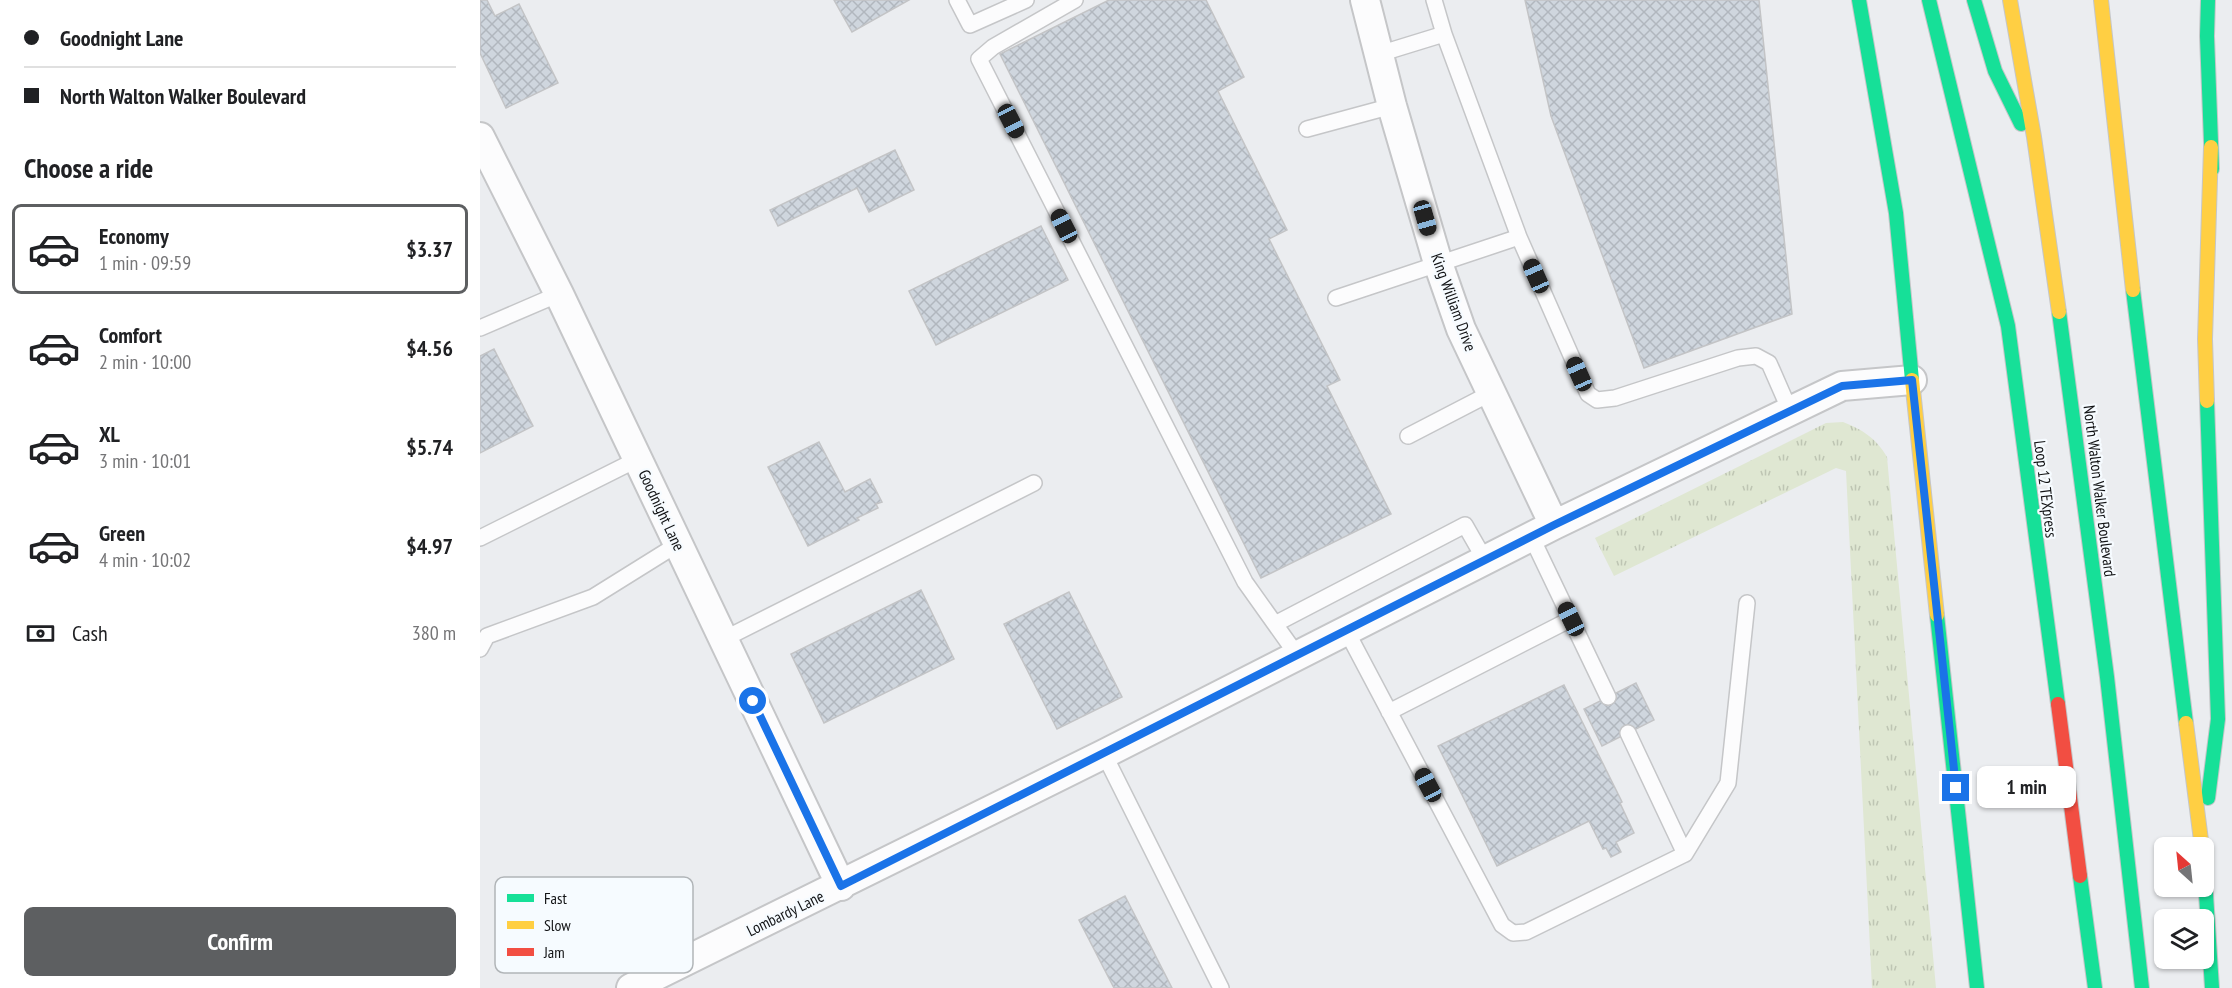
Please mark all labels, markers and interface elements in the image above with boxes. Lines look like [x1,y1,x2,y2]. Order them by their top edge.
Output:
text: Goodnight Lane [60,24,184,52]
text: North Walton Walker Boulevard [60,82,306,110]
car [995,101,1027,141]
text: Choose a ride [24,151,153,185]
car [1411,198,1439,238]
car [1048,206,1080,246]
icon: car [27,222,81,276]
text: Economy [99,222,169,250]
text: $3.37 [406,235,453,263]
text: 1 min · 09:59 [99,250,191,276]
street label: King William Drive [1427,250,1481,354]
car [1520,256,1552,296]
icon: car [27,321,81,375]
text: Comfort [99,321,162,349]
text: $4.56 [406,334,453,362]
text: 2 min · 10:00 [99,349,191,375]
car [1563,354,1595,394]
street label: North Walton Walker Boulevard [2080,404,2120,578]
icon: car [27,420,81,474]
text: XL [99,420,120,448]
text: $5.74 [406,433,453,461]
street label: Loop 12 TEXpress [2030,439,2062,539]
text: 3 min · 10:01 [99,448,191,474]
street label: Goodnight Lane [634,466,690,554]
icon: car [27,519,81,573]
text: Green [99,519,145,547]
text: $4.97 [406,532,453,560]
text: 4 min · 10:02 [99,547,191,573]
car [1555,599,1587,639]
icon: cash [24,617,57,650]
text: Cash [72,619,108,647]
text: 380 m [412,620,456,646]
route start [739,687,766,714]
car [1412,765,1444,805]
callout: 1 min [1977,767,2076,809]
route end [1942,774,1969,801]
text: 1 min [2006,774,2047,800]
north arrow [2154,837,2214,897]
map controls [2154,837,2214,969]
legend [495,877,693,973]
street label: Lombardy Lane [743,886,827,940]
text: Fast [544,888,567,908]
button: Confirm [24,907,456,976]
button: layers [2154,909,2214,969]
text: Slow [544,915,571,935]
text: Jam [543,942,565,962]

